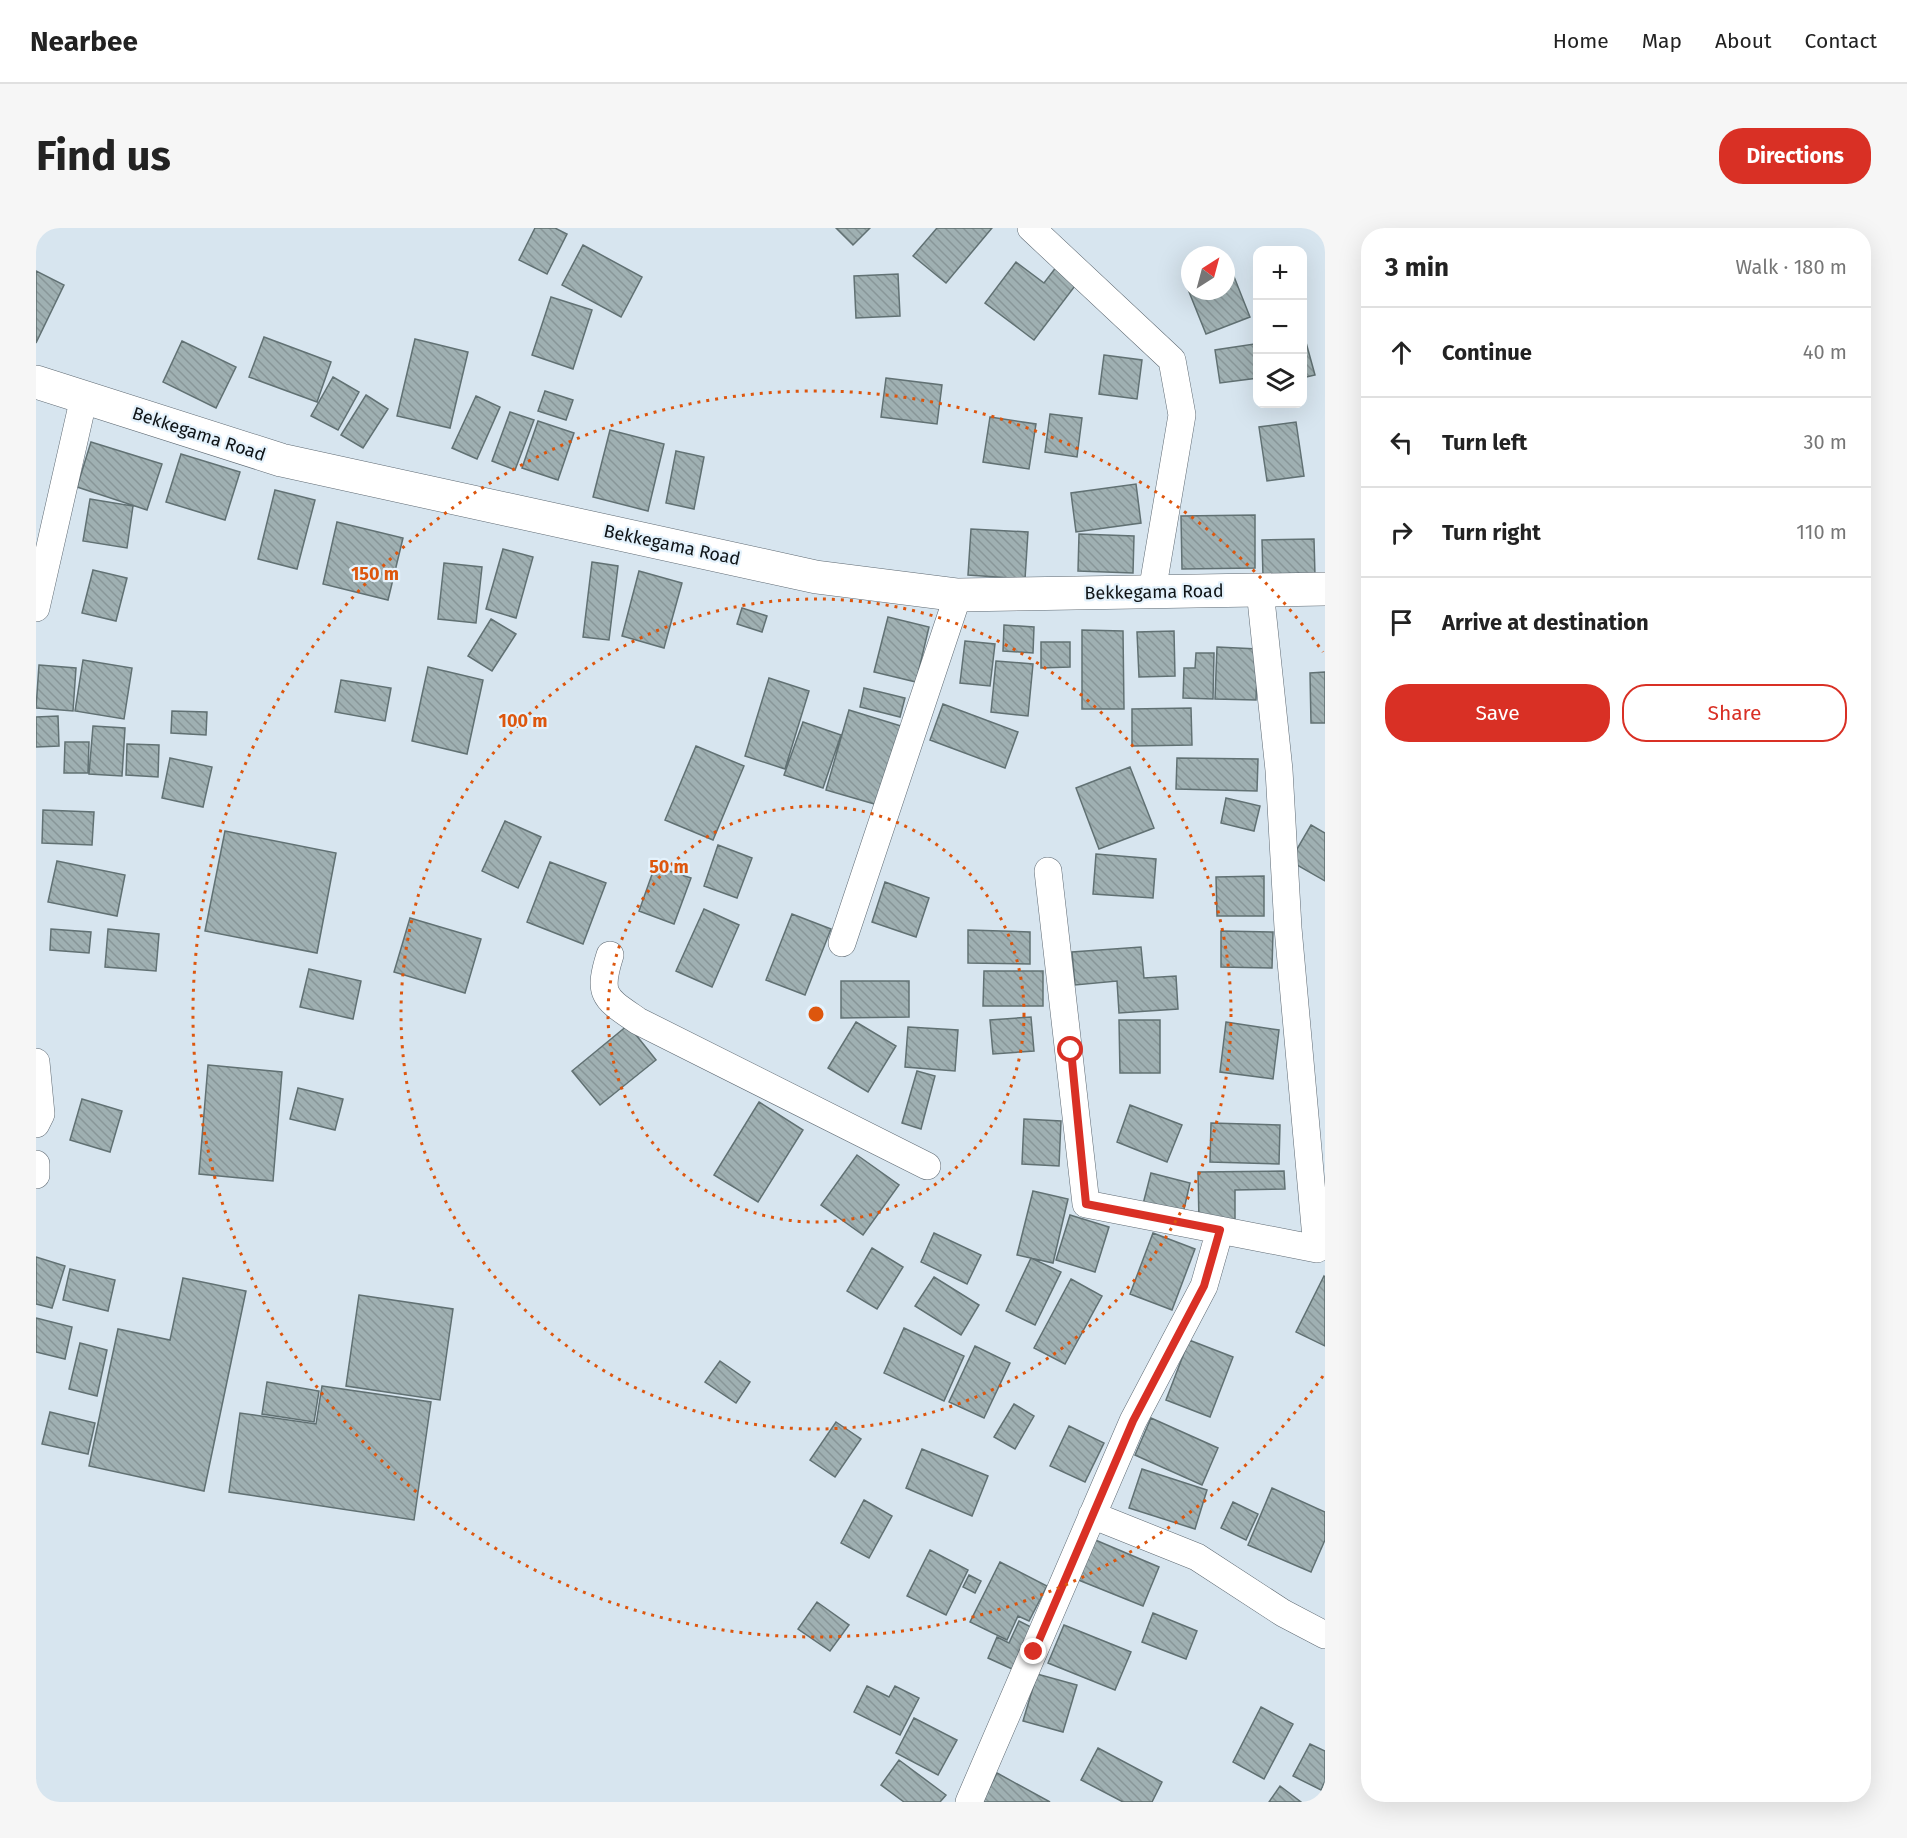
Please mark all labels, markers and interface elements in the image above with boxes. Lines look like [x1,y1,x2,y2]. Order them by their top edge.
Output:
text: Nearbee [30,25,138,58]
text: Home [1553,28,1609,54]
text: Map [1642,28,1682,54]
text: About [1715,28,1772,54]
text: Contact [1805,28,1877,54]
button: Directions [1719,128,1871,184]
text: Find us [36,131,171,181]
north arrow [1181,246,1235,300]
map controls [1253,246,1307,408]
button: + [1253,246,1307,300]
text: 3 min [1385,252,1449,283]
text: Walk · 180 m [1736,255,1847,279]
button: − [1253,300,1307,354]
icon: ahead [1385,336,1418,369]
text: Continue [1442,339,1532,366]
text: 40 m [1803,340,1847,364]
button: layers [1253,354,1307,408]
street label: Bekkegama Road [129,402,269,466]
icon: left [1385,426,1418,459]
text: Turn left [1442,429,1527,456]
text: 30 m [1803,430,1847,454]
icon: right [1385,516,1418,549]
text: Turn right [1442,519,1541,546]
street label: Bekkegama Road [602,520,742,570]
text: 110 m [1796,520,1847,544]
text: 150 m [351,563,399,585]
street label: Bekkegama Road [1084,580,1224,604]
icon: arrive [1385,606,1418,639]
text: Arrive at destination [1442,609,1649,636]
button: Save [1385,684,1610,742]
button: Share [1622,684,1847,742]
text: 100 m [499,710,547,732]
text: 50 m [649,856,689,878]
centre of rings [806,1004,826,1024]
route start [1057,1036,1083,1062]
route end [1020,1638,1046,1664]

